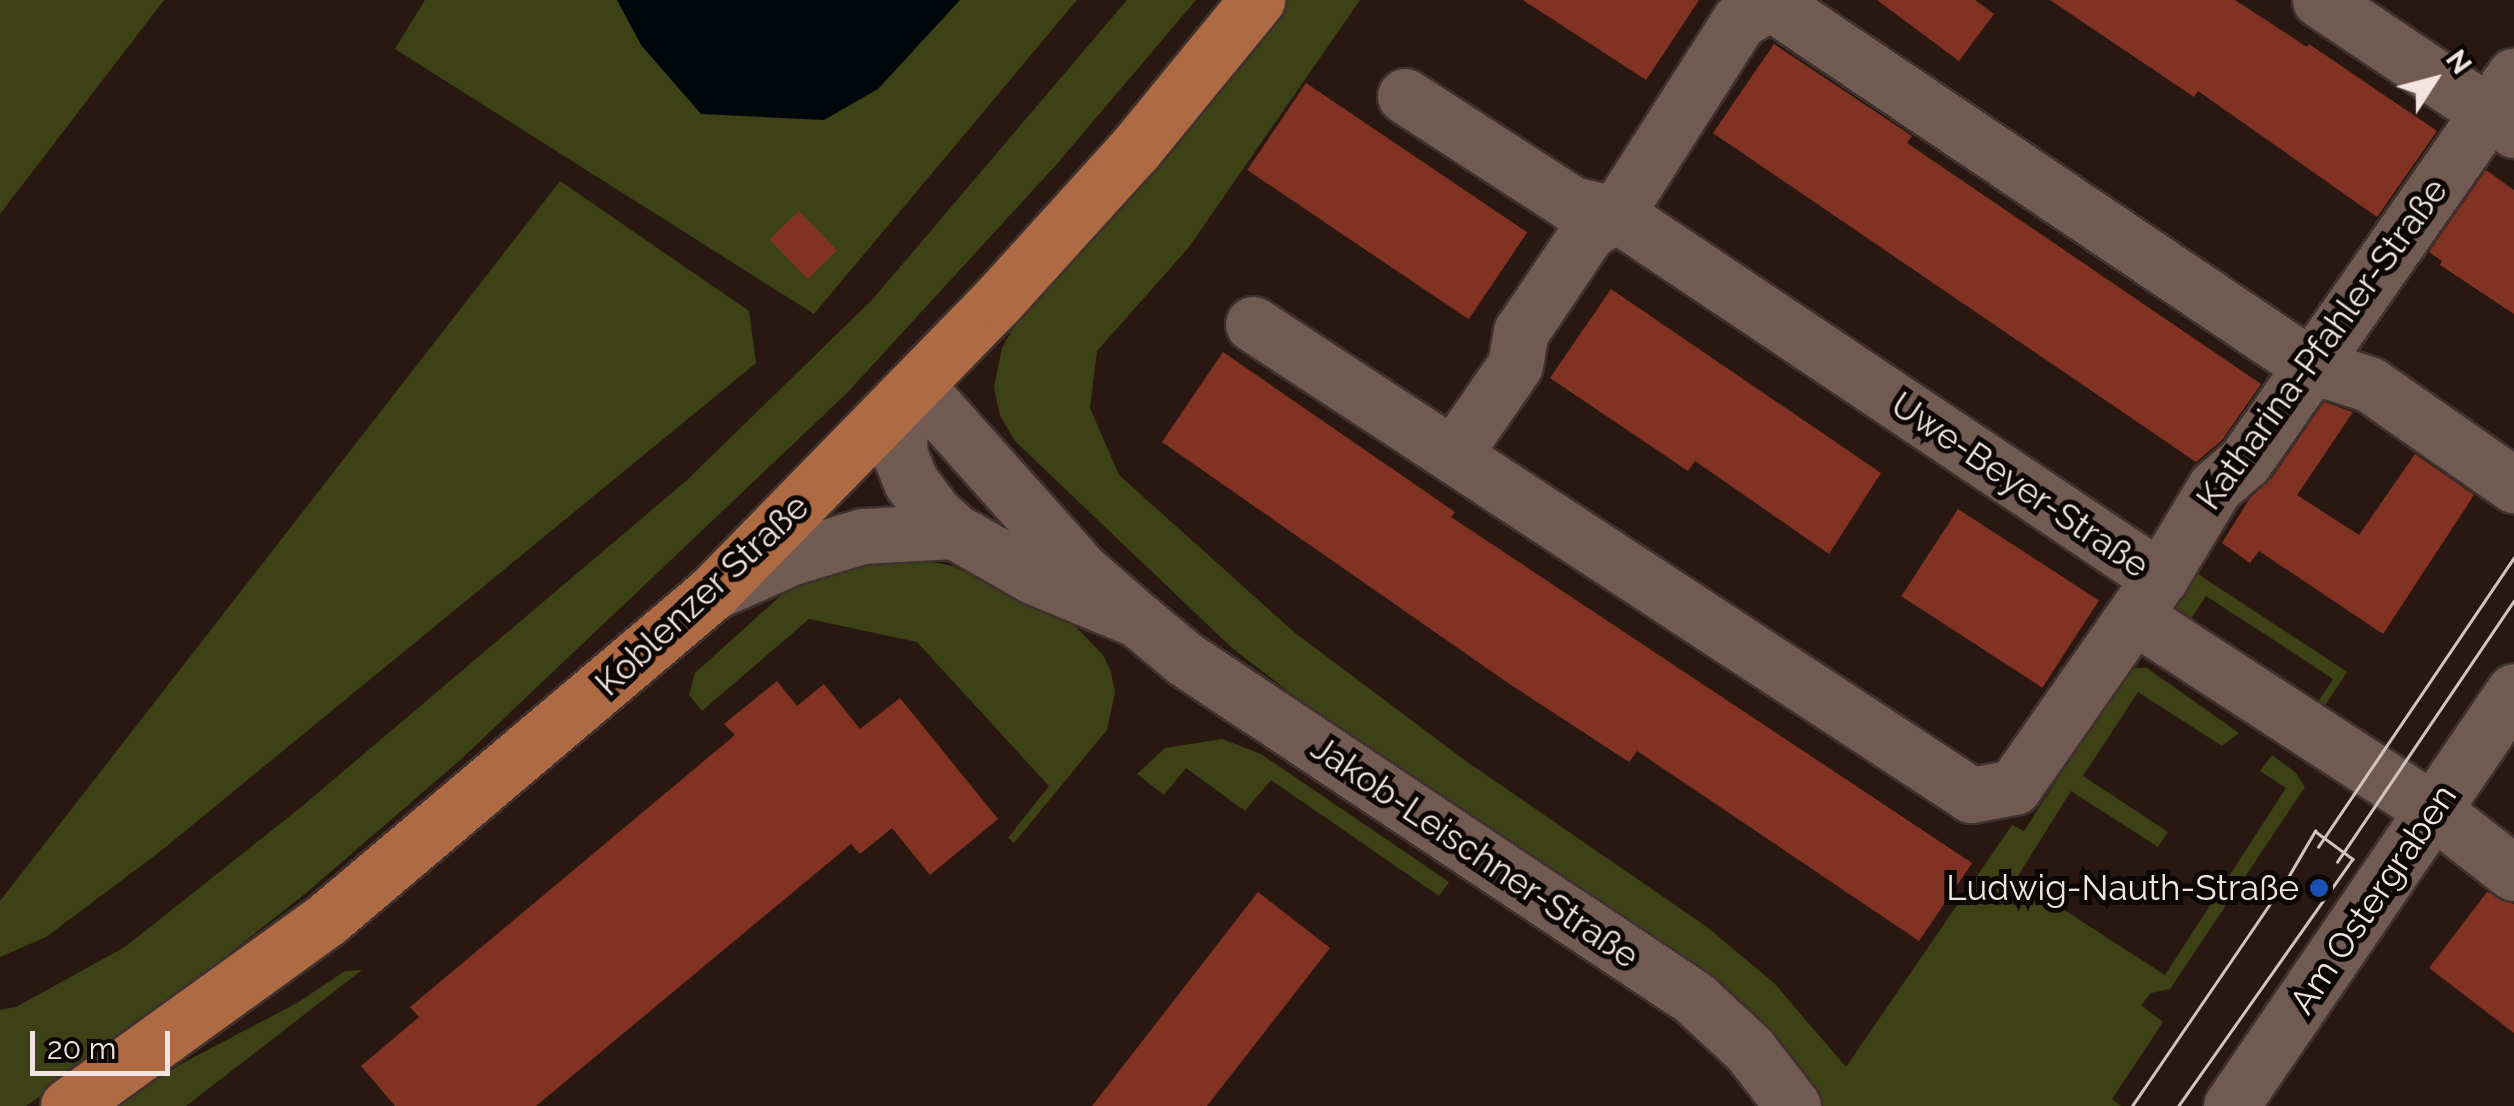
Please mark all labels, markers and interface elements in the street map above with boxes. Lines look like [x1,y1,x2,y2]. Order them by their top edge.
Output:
north arrow [2384,30,2484,130]
text: N [2439,44,2478,80]
street label: Katharina-Pfahler-Straße [2188,170,2456,518]
street label: Uwe-Beyer-Straße [1883,383,2157,587]
street label: Koblenzer Straße [587,485,817,705]
street label: Jakob-Leischner-Straße [1303,727,1647,977]
street label: Am Ostergraben [2281,777,2465,1021]
place label: Ludwig-Nauth-Straße [1946,867,2299,909]
marker: Ludwig-Nauth-Straße [2308,877,2330,899]
scale bar [35,1011,175,1073]
text: 20 m [47,1031,116,1066]

